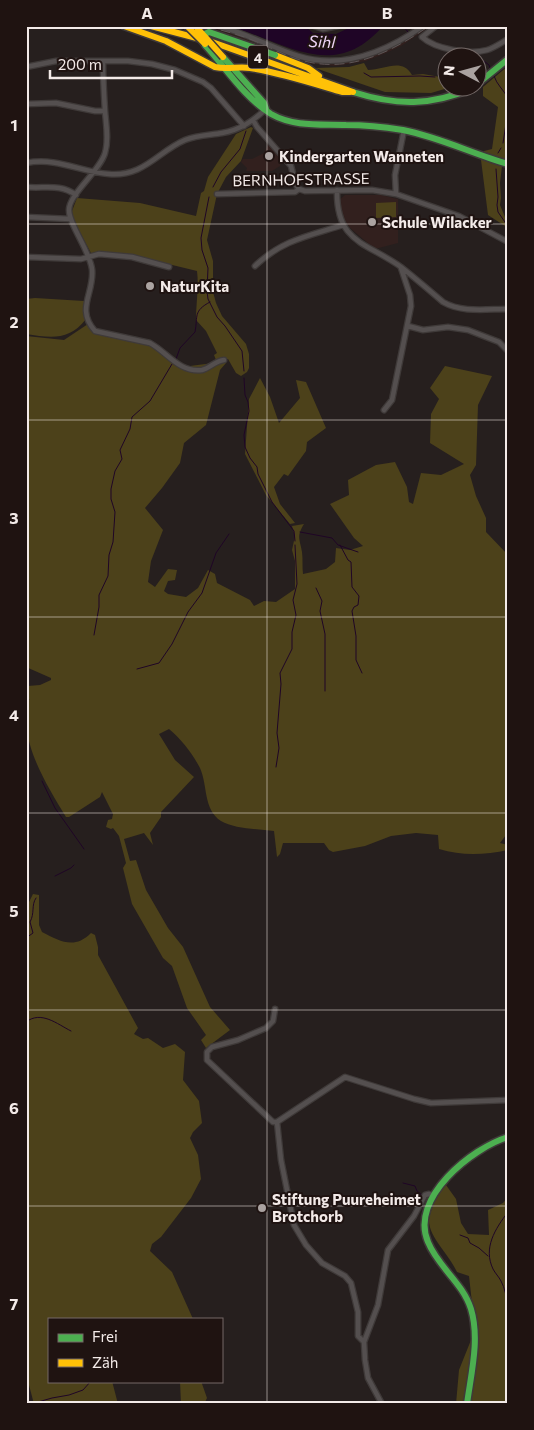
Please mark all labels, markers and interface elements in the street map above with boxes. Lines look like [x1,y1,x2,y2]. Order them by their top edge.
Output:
text: A [141,3,153,22]
text: B [382,3,393,22]
water label: Sihl [308,31,337,51]
road number: 4 [248,46,268,68]
scale bar [50,48,172,80]
north arrow [436,48,486,98]
text: 200 m [58,55,102,73]
text: N [440,64,458,77]
text: 1 [10,115,18,134]
place label: Kindergarten Wanneten [279,147,444,165]
marker: Kindergarten Wanneten [263,150,275,162]
street label: BERNHOFSTRASSE [232,169,370,189]
place label: Schule Wilacker [382,213,492,231]
marker: Schule Wilacker [366,216,378,228]
place label: NaturKita [160,277,229,295]
marker: NaturKita [144,280,156,292]
text: 2 [9,312,19,331]
text: 3 [9,508,19,527]
text: 4 [9,705,19,724]
text: 5 [9,901,19,920]
text: 6 [9,1098,19,1117]
place label: Stiftung Puureheimet Brotchorb [272,1190,421,1225]
marker: Stiftung Puureheimet Brotchorb [256,1202,268,1214]
text: 7 [10,1294,19,1313]
legend [48,1318,222,1382]
text: Frei [92,1327,118,1345]
text: Zäh [92,1353,118,1371]

